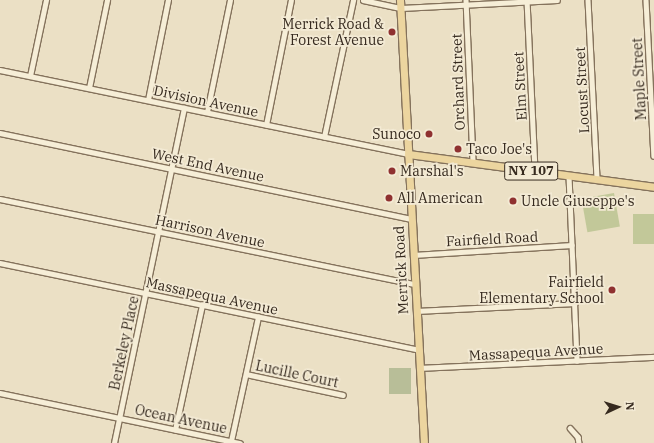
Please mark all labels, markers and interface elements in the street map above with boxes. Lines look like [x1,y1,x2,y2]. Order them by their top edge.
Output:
place label: Merrick Road & Forest Avenue [282,16,384,48]
marker: Merrick Road & Forest Avenue [387,27,397,37]
street label: Orchard Street [448,33,468,131]
street label: Maple Street [628,37,650,121]
street label: Locust Street [571,46,593,134]
street label: Elm Street [510,51,530,121]
street label: Division Avenue [152,82,260,120]
place label: Sunoco [372,126,421,142]
marker: Sunoco [424,129,434,139]
place label: Taco Joe's [466,141,532,157]
marker: Taco Joe's [453,144,463,154]
street label: West End Avenue [150,145,266,185]
road number: NY 107 [504,160,558,182]
place label: Marshal's [400,163,464,179]
marker: Marshal's [387,166,397,176]
place label: All American [397,190,483,206]
marker: All American [384,193,394,203]
place label: Uncle Giuseppe's [521,193,635,209]
marker: Uncle Giuseppe's [508,196,518,206]
street label: Harrison Avenue [154,211,266,251]
street label: Merrick Road [390,225,412,315]
street label: Fairfield Road [445,228,539,250]
street label: Massapequa Avenue [144,274,280,318]
place label: Fairfield Elementary School [479,274,604,306]
marker: Fairfield Elementary School [607,285,617,295]
street label: Berkeley Place [106,294,142,392]
street label: Massapequa Avenue [468,340,604,364]
street label: Lucille Court [254,357,340,391]
north arrow [598,387,638,427]
street label: Ocean Avenue [133,401,229,437]
text: N [623,401,637,411]

